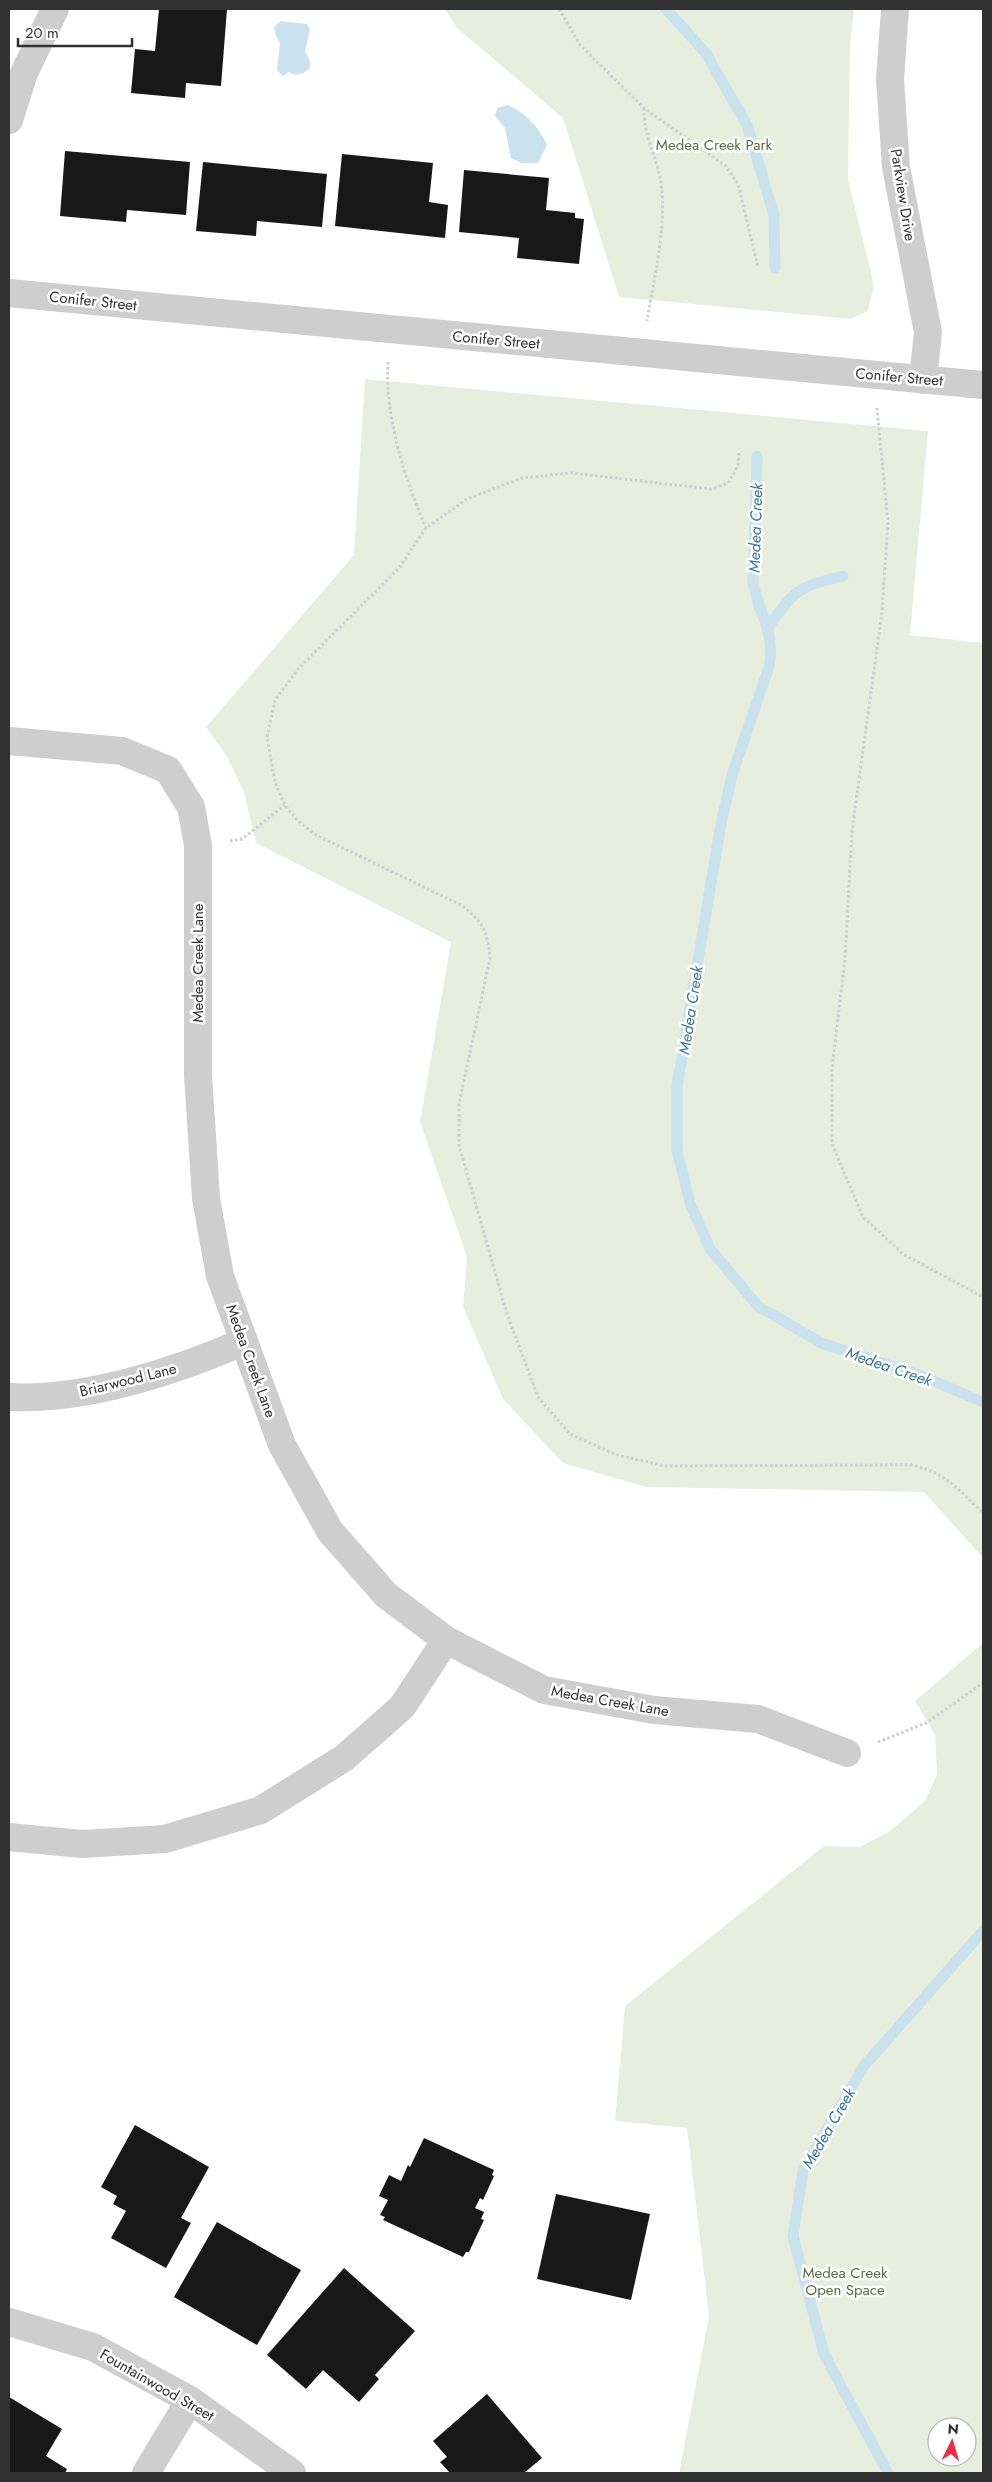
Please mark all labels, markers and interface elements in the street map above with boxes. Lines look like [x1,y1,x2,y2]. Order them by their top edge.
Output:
scale bar [18,15,131,47]
text: 20 m [25,22,59,44]
park label: Medea Creek Park [656,134,773,156]
street label: Parkview Drive [885,147,921,243]
street label: Conifer Street [48,285,138,317]
street label: Conifer Street [451,325,541,355]
street label: Conifer Street [854,362,944,392]
water label: Medea Creek [742,482,769,573]
street label: Medea Creek Lane [187,903,209,1023]
water label: Medea Creek [672,963,709,1056]
street label: Medea Creek Lane [220,1301,282,1421]
water label: Medea Creek [843,1341,936,1392]
street label: Briarwood Lane [77,1357,179,1403]
street label: Medea Creek Lane [549,1680,671,1722]
water label: Medea Creek [796,2083,861,2173]
park label: Medea Creek Open Space [802,2262,888,2301]
street label: Fountainwood Street [96,2343,219,2427]
north arrow [927,2417,977,2467]
text: N [947,2419,960,2439]

